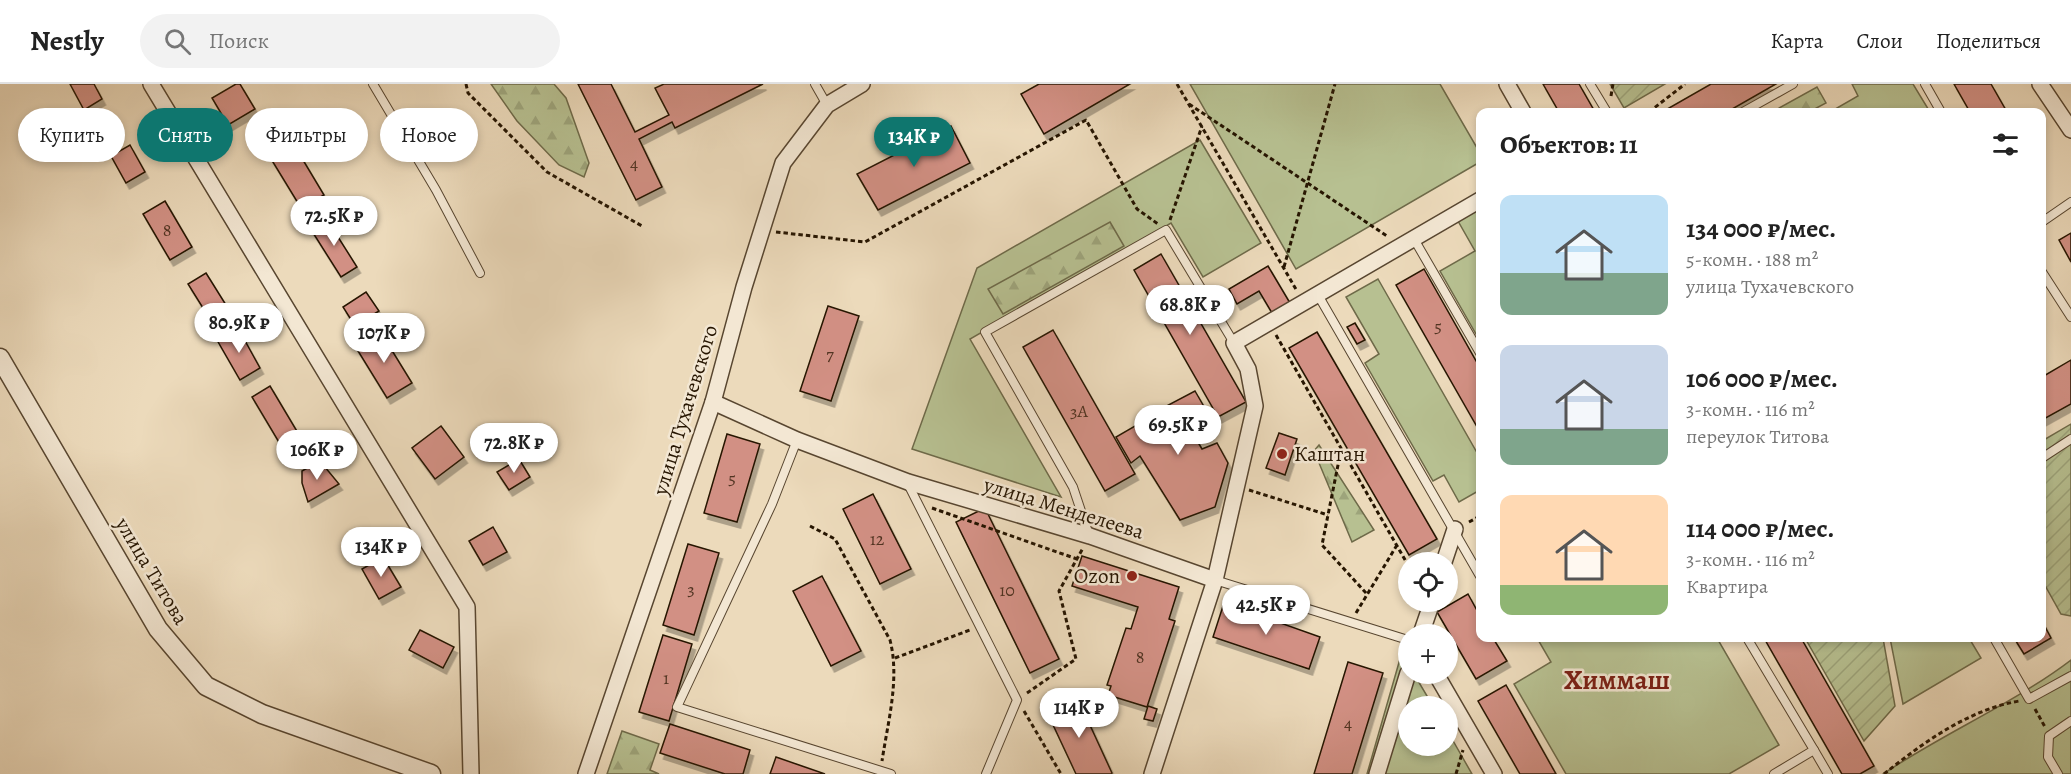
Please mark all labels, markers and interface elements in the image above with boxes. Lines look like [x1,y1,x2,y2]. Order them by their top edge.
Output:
search box [140,14,560,68]
text: Nestly [30,22,104,60]
icon: search [161,25,194,58]
text: Поиск [209,26,269,56]
text: Карта [1770,27,1823,55]
text: Слои [1856,27,1903,55]
text: Поделиться [1936,27,2041,55]
chip: Купить [18,108,125,162]
chip: Снять [137,108,233,162]
chip: Фильтры [245,108,368,162]
chip: Новое [380,108,478,162]
pin: 134K ₽ [865,117,963,168]
text: 134K ₽ [888,123,940,150]
text: Объектов: 11 [1500,127,1638,162]
icon: filters [1989,128,2022,161]
house number: 4 [630,151,638,175]
pin: 72.5K ₽ [279,196,389,247]
text: 72.5K ₽ [304,202,364,229]
text: 134 000 ₽/мес. [1686,211,1836,246]
house number: 8 [163,218,171,242]
icon: home [1548,219,1620,291]
text: 5-комн. · 188 m² [1686,246,1818,273]
text: улица Тухачевского [1686,273,1854,300]
pin: 68.8K ₽ [1135,285,1245,336]
text: 68.8K ₽ [1160,291,1220,318]
pin: 80.9K ₽ [184,303,294,354]
text: 80.9K ₽ [208,309,270,336]
pin: 107K ₽ [335,313,433,364]
house number: 5 [1434,314,1442,338]
text: 107K ₽ [358,319,410,346]
street label: улица Тухачевского [646,322,724,499]
house number: 7 [826,342,834,366]
text: 106 000 ₽/мес. [1686,361,1838,396]
icon: home [1548,369,1620,441]
text: 3-комн. · 116 m² [1686,396,1815,423]
house number: 3А [1070,399,1088,423]
pin: 69.5K ₽ [1123,405,1233,456]
text: 69.5K ₽ [1148,411,1208,438]
pin: 72.8K ₽ [459,423,569,474]
text: переулок Титова [1686,423,1829,450]
text: 72.8K ₽ [484,429,544,456]
pin: 106K ₽ [268,430,366,481]
text: 106K ₽ [290,436,344,463]
place label: Каштан [1294,440,1365,468]
marker: Каштан [1275,447,1289,461]
house number: 5 [728,466,736,490]
street label: улица Менделеева [980,470,1148,546]
street label: улица Титова [108,511,195,630]
text: 114 000 ₽/мес. [1686,511,1834,546]
icon: home [1548,519,1620,591]
pin: 134K ₽ [332,527,430,578]
house number: 12 [870,527,885,551]
text: 134K ₽ [355,533,407,560]
text: 3-комн. · 116 m² [1686,546,1815,573]
map controls [1398,552,1458,756]
button: locate [1398,552,1458,612]
place label: Ozon [1074,562,1120,590]
marker: Ozon [1125,569,1139,583]
text: Квартира [1686,573,1768,600]
house number: 3 [687,577,695,601]
house number: 10 [999,578,1015,602]
pin: 42.5K ₽ [1211,585,1321,636]
text: 42.5K ₽ [1236,591,1296,618]
button: + [1398,624,1458,684]
house number: 8 [1136,645,1144,669]
district label: Химмаш [1564,662,1670,698]
house number: 1 [663,666,669,690]
pin: 114K ₽ [1030,688,1128,739]
text: 114K ₽ [1054,694,1104,721]
button: − [1398,696,1458,756]
house number: 4 [1344,711,1352,735]

